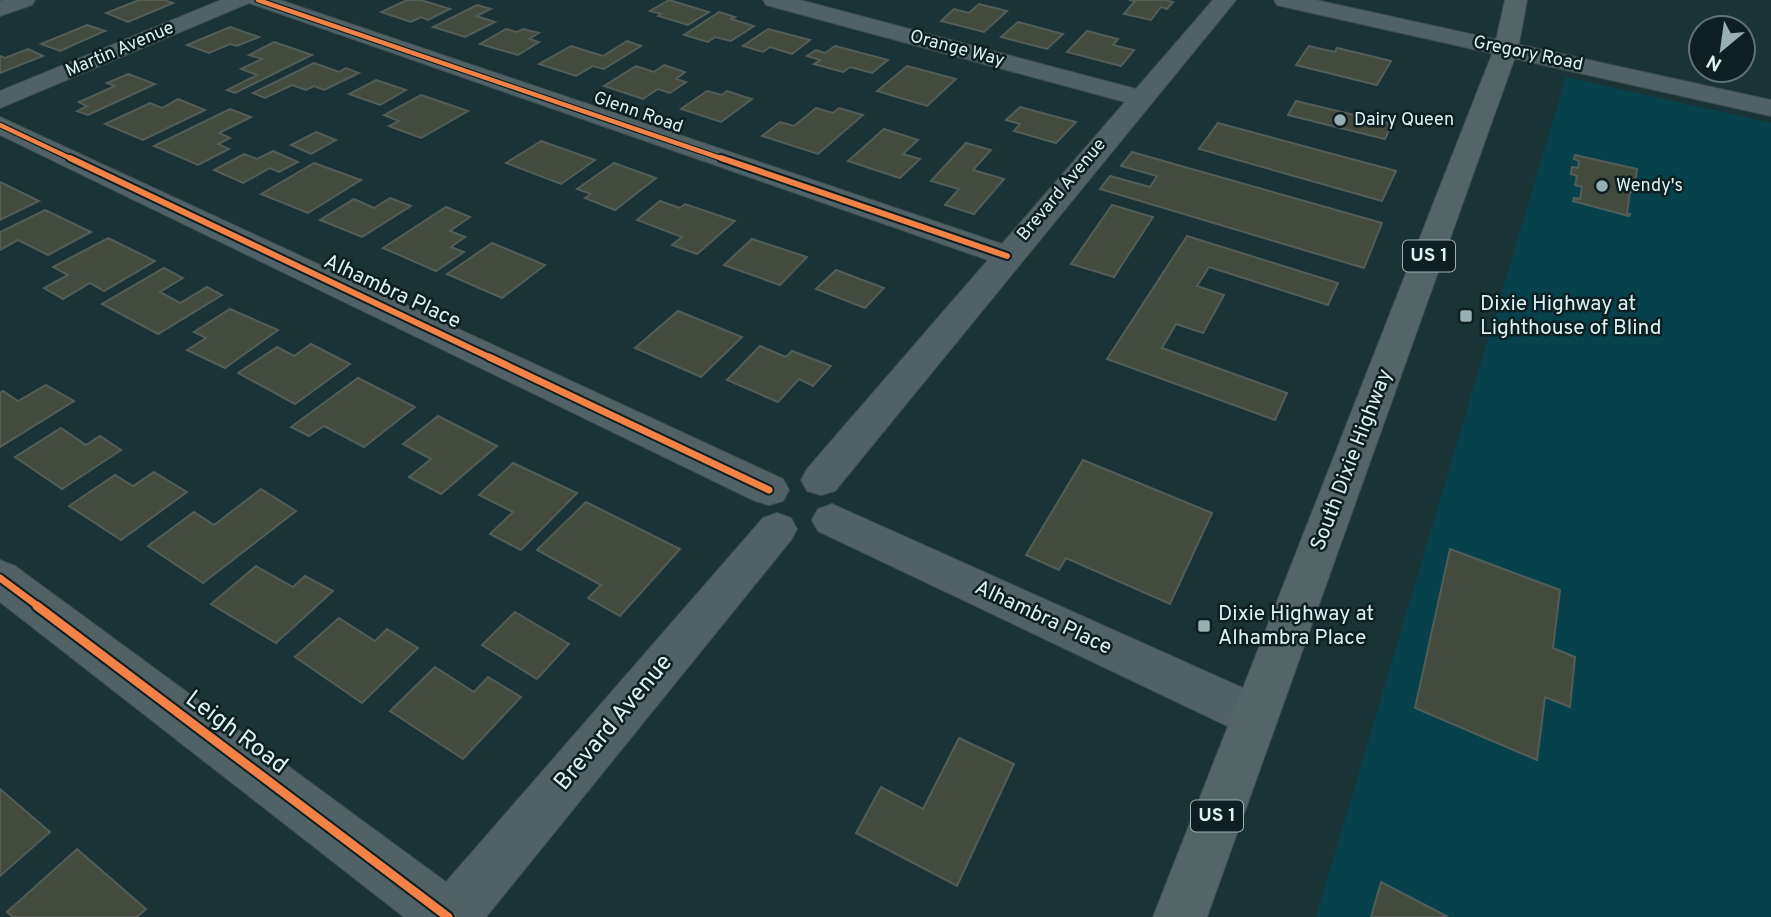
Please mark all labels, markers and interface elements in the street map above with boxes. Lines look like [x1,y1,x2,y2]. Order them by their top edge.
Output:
north arrow [1687,14,1757,84]
street label: Martin Avenue [62,17,178,83]
street label: Orange Way [907,25,1007,73]
street label: Gregory Road [1471,31,1585,77]
text: N [1703,48,1727,76]
street label: Glenn Road [590,87,686,139]
place label: Dairy Queen [1354,109,1454,132]
marker: Dairy Queen [1332,112,1348,128]
street label: Brevard Avenue [1012,134,1112,246]
place label: Wendy's [1616,175,1683,198]
marker: Wendy's [1594,178,1610,194]
road number: US 1 [1403,240,1455,272]
street label: Alhambra Place [319,248,465,336]
place label: Dixie Highway at Lighthouse of Blind [1480,291,1661,342]
marker: Dixie Highway at Lighthouse of Blind [1458,308,1474,324]
street label: South Dixie Highway [1305,365,1399,555]
street label: Alhambra Place [970,574,1116,662]
place label: Dixie Highway at Alhambra Place [1218,601,1374,652]
marker: Dixie Highway at Alhambra Place [1196,618,1212,634]
street label: Brevard Avenue [548,649,680,797]
street label: Leigh Road [179,685,293,781]
road number: US 1 [1191,800,1243,832]

